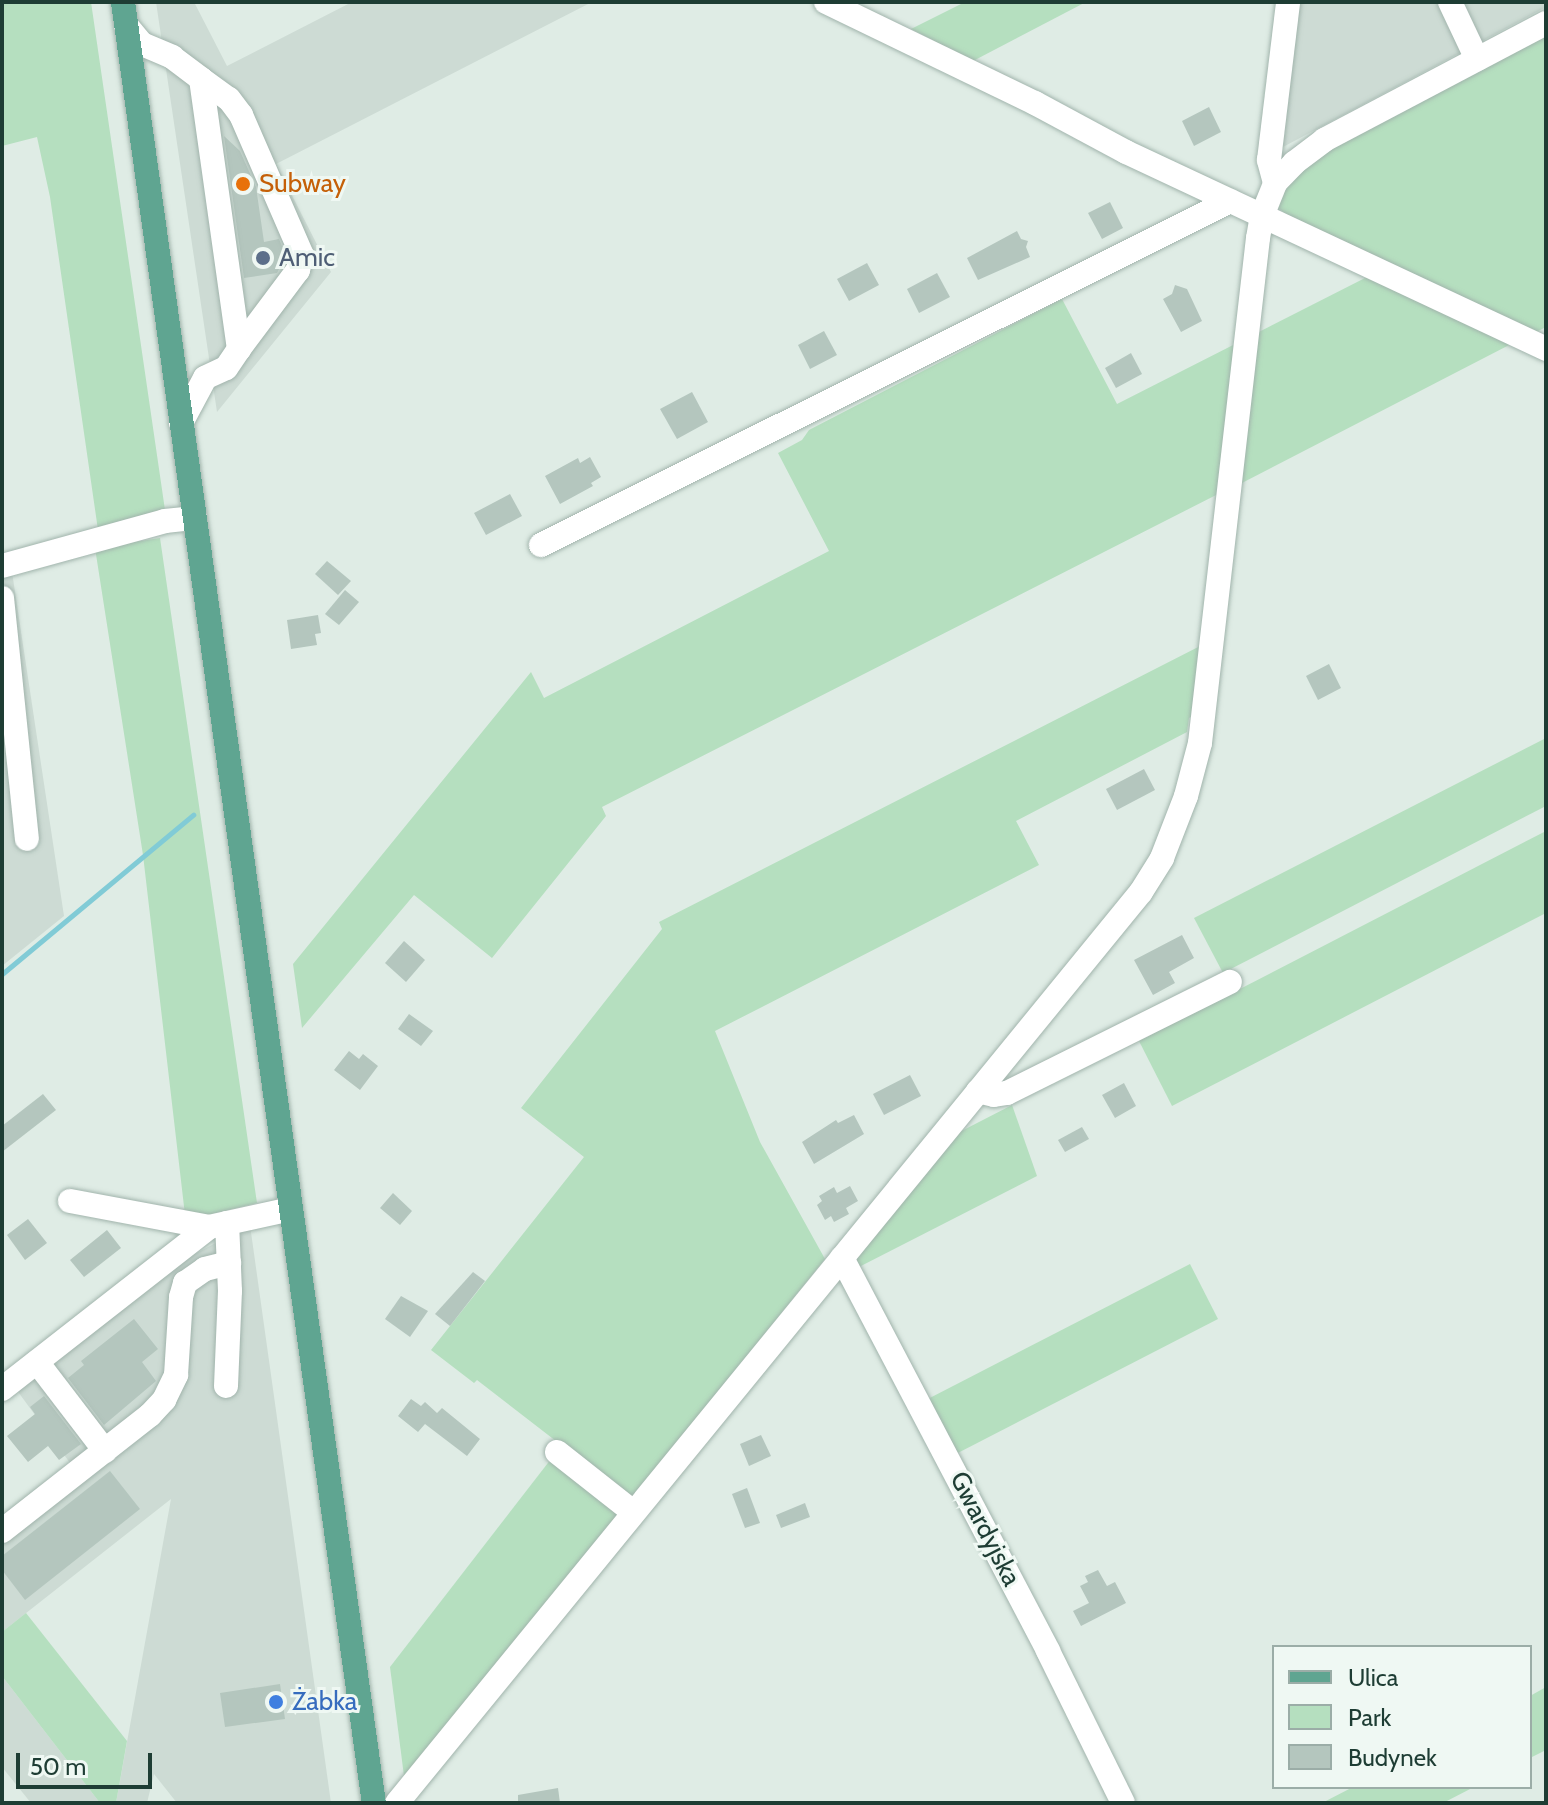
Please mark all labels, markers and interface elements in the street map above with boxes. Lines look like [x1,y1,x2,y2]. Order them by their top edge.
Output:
place label: Subway [259,168,346,200]
marker: Subway [234,175,252,193]
place label: Amic [279,242,335,274]
marker: Amic [254,249,272,267]
street label: Gwardyjska [943,1467,1027,1591]
legend [1272,1645,1532,1789]
text: Ulica [1348,1663,1398,1692]
place label: Żabka [292,1686,357,1718]
marker: Żabka [267,1693,285,1711]
text: Park [1348,1703,1391,1732]
scale bar [20,1737,156,1787]
text: Budynek [1348,1743,1437,1772]
text: 50 m [30,1752,86,1781]

